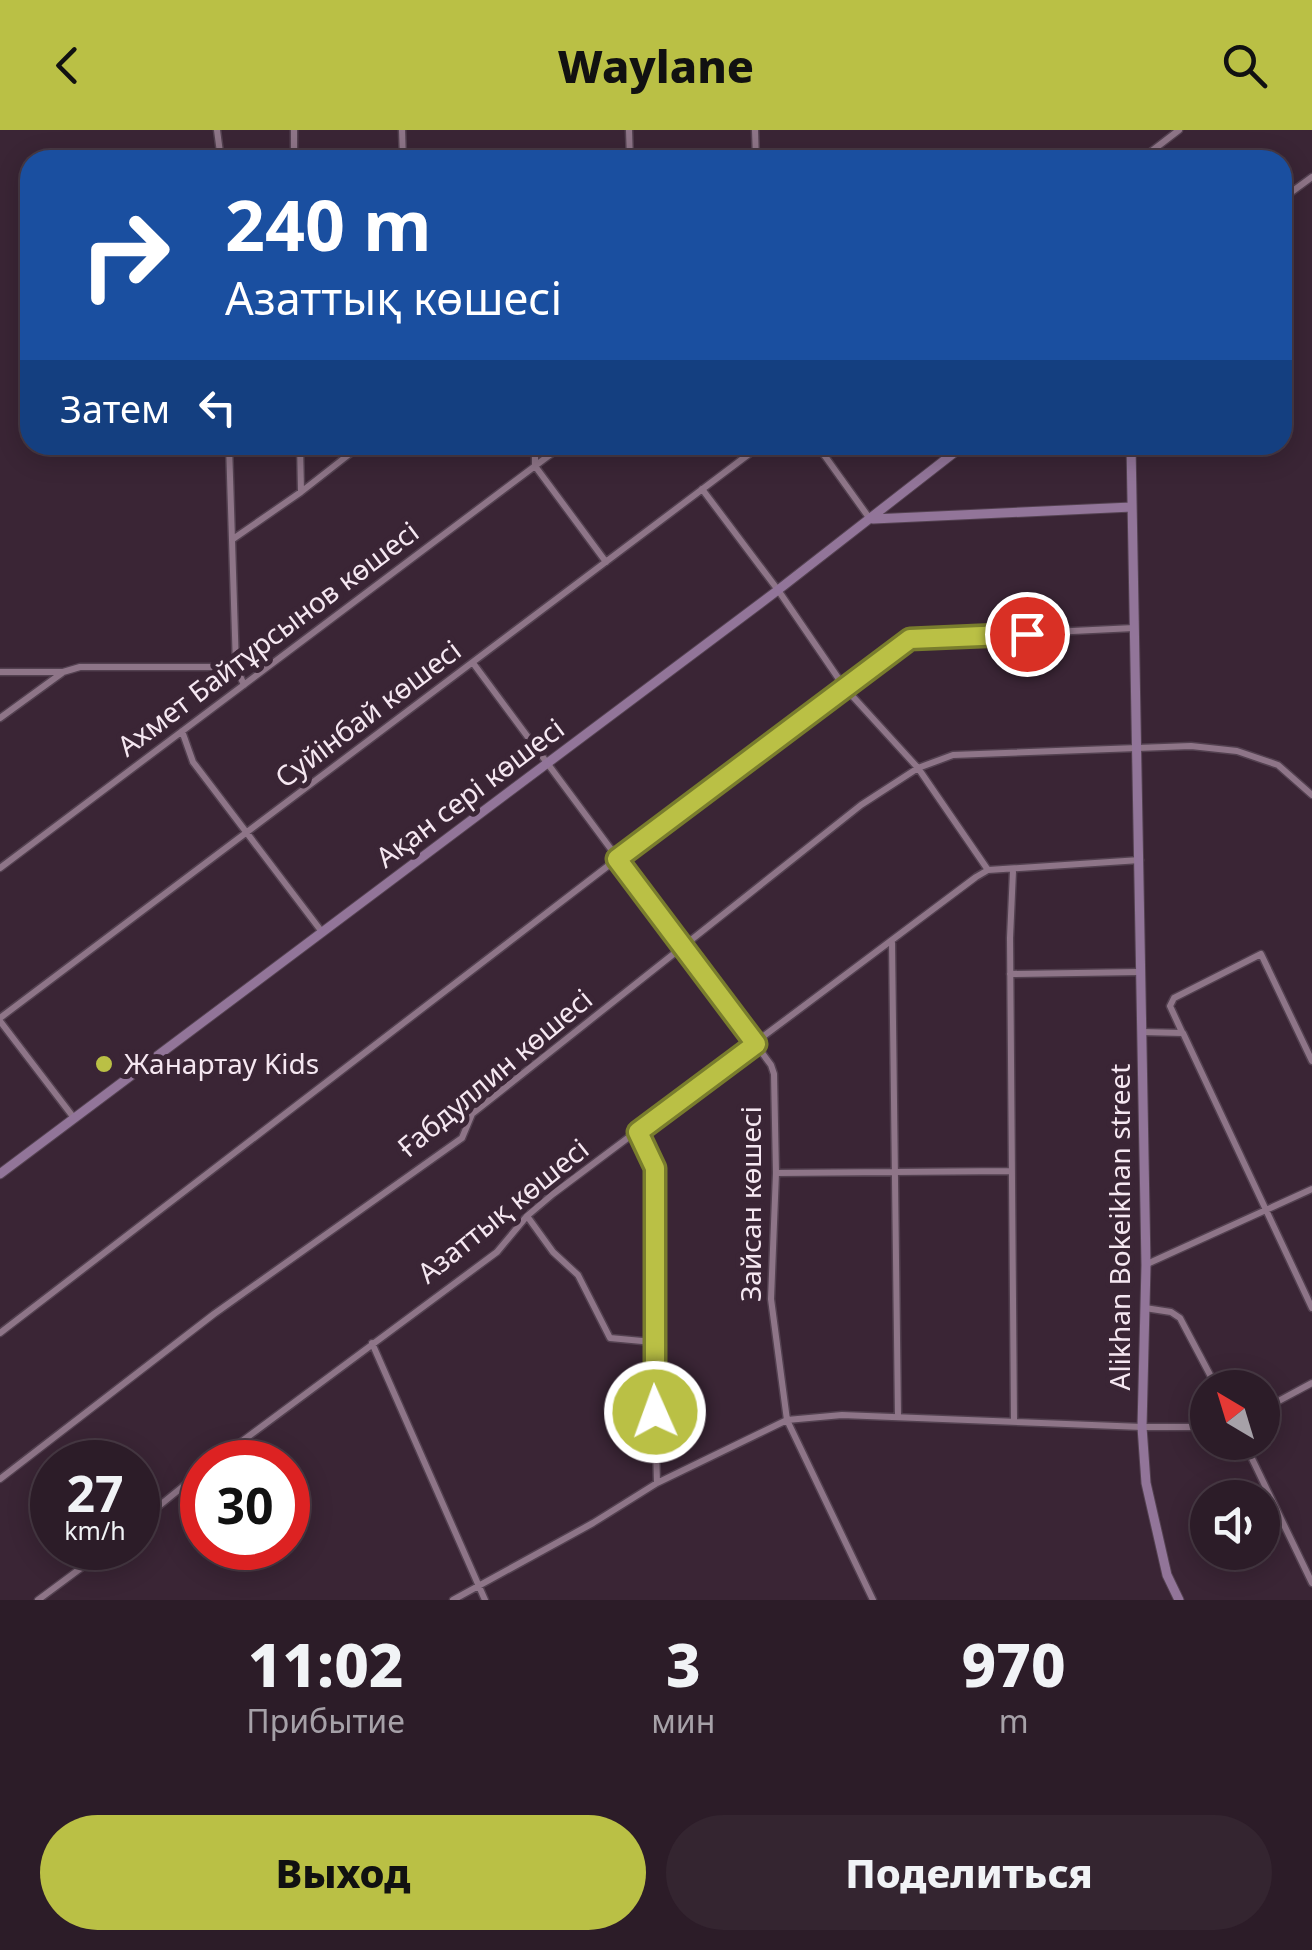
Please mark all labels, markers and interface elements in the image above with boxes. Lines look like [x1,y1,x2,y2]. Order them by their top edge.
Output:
text: Waylane [558,35,754,96]
icon: back [40,38,95,93]
icon: search [1217,38,1272,93]
text: 240 m [225,176,432,272]
icon: right [60,190,190,320]
text: Азаттық көшесі [225,267,562,328]
icon: left [190,380,245,435]
text: Затем [60,382,170,434]
street label: Ахмет Байтұрсынов көшесі [109,512,426,764]
pin [985,592,1070,677]
icon: arrive [1000,607,1055,662]
street label: Суйінбай көшесі [267,631,468,796]
street label: Ақан сері көшесі [368,709,571,876]
street label: Ғабдуллин көшесі [389,980,600,1165]
place label: Жанартау Kids [124,1044,319,1082]
marker: Жанартау Kids [93,1053,115,1075]
street label: Alikhan Bokeikhan street [1100,1064,1138,1390]
street label: Зайсан көшесі [731,1106,769,1302]
street label: Азаттық көшесі [409,1129,596,1291]
position arrow [603,1360,707,1464]
north arrow [1190,1370,1280,1460]
map controls [1190,1370,1280,1570]
speed limit sign: 30 [180,1440,310,1570]
text: 27 [66,1459,124,1527]
button: sound [1190,1480,1280,1570]
text: km/h [64,1513,126,1547]
text: 11:02 [248,1623,404,1705]
text: 3 [666,1623,701,1705]
text: 970 [962,1623,1066,1705]
text: Прибытие [246,1699,405,1742]
text: мин [651,1699,715,1742]
text: m [999,1699,1029,1742]
button: Выход [40,1815,646,1930]
button: Поделиться [666,1815,1272,1930]

